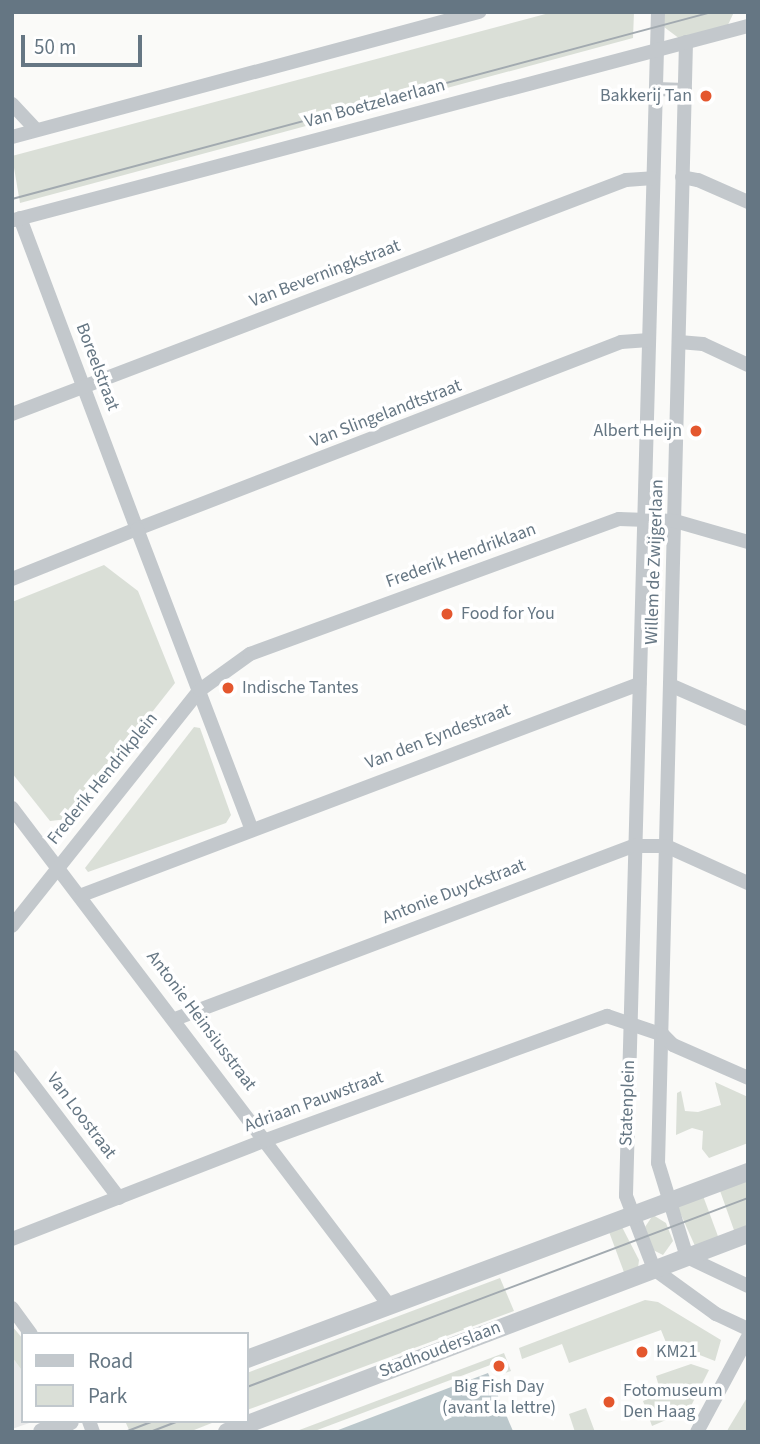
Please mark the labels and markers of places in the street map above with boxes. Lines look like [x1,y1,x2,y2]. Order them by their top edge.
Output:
place label: Bakkerij Tan [600,85,692,107]
marker: Bakkerij Tan [698,88,714,104]
place label: Albert Heijn [593,420,682,442]
marker: Albert Heijn [688,423,704,439]
place label: Food for You [461,603,555,625]
marker: Food for You [439,606,455,622]
place label: Indische Tantes [242,677,359,699]
marker: Indische Tantes [220,680,236,696]
place label: KM21 [656,1341,697,1363]
marker: KM21 [634,1344,650,1360]
marker: Big Fish Day (avant la lettre) [491,1358,507,1374]
place label: Big Fish Day (avant la lettre) [442,1377,556,1420]
place label: Fotomuseum Den Haag [623,1381,723,1424]
marker: Fotomuseum Den Haag [601,1394,617,1410]

